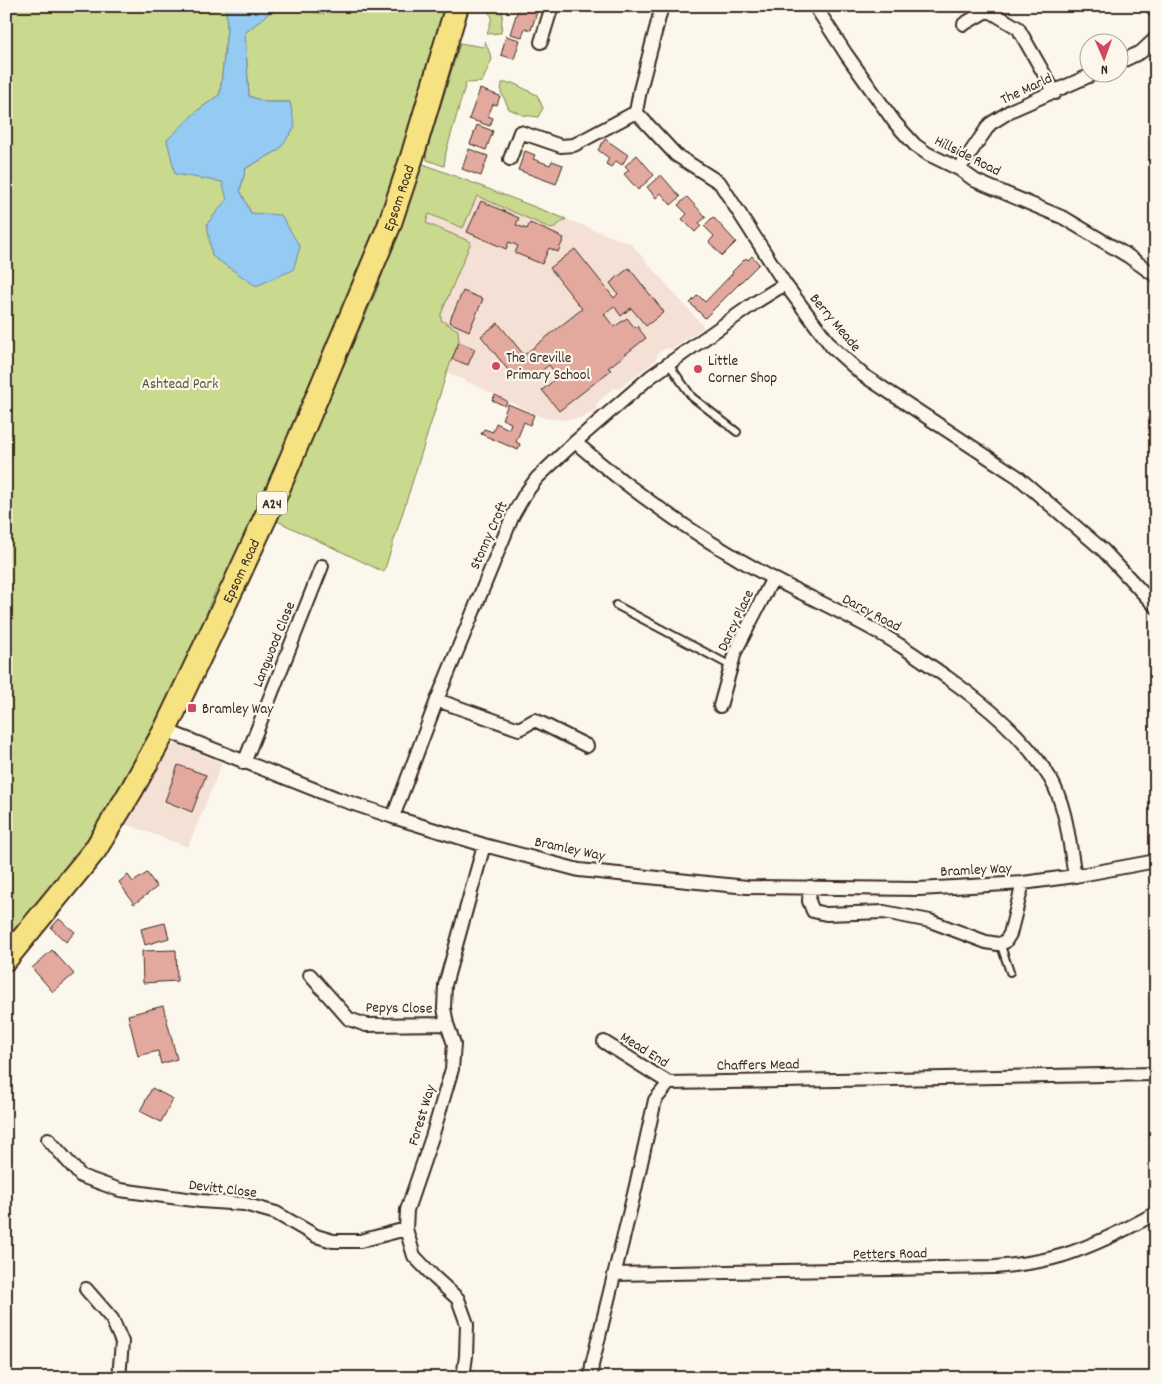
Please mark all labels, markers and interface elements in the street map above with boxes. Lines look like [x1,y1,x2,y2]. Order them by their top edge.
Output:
north arrow [1080,32,1130,82]
text: N [1100,59,1108,79]
street label: The Marld [997,68,1056,111]
street label: Hillside Road [930,131,1004,183]
street label: Epsom Road [379,162,422,235]
street label: Berry Meade [803,289,866,358]
place label: The Greville Primary School [506,348,590,387]
place label: Little Corner Shop [708,351,777,390]
marker: The Greville Primary School [490,360,502,372]
marker: Little Corner Shop [692,363,704,375]
park label: Ashtead Park [142,374,218,396]
road number: A24 [257,492,287,514]
street label: Stonny Croft [465,498,515,573]
street label: Epsom Road [218,536,267,607]
street label: Darcy Place [713,586,761,655]
street label: Darcy Road [838,589,904,638]
street label: Langwood Close [248,598,302,691]
place label: Bramley Way [202,699,274,721]
marker: Bramley Way [186,702,198,714]
street label: Bramley Way [532,832,608,868]
street label: Bramley Way [940,858,1013,884]
street label: Pepys Close [365,997,433,1021]
street label: Mead End [615,1027,673,1074]
street label: Chaffers Mead [716,1054,800,1078]
street label: Forest Way [403,1082,443,1149]
street label: Devitt Close [187,1175,258,1205]
street label: Petters Road [853,1243,927,1267]

